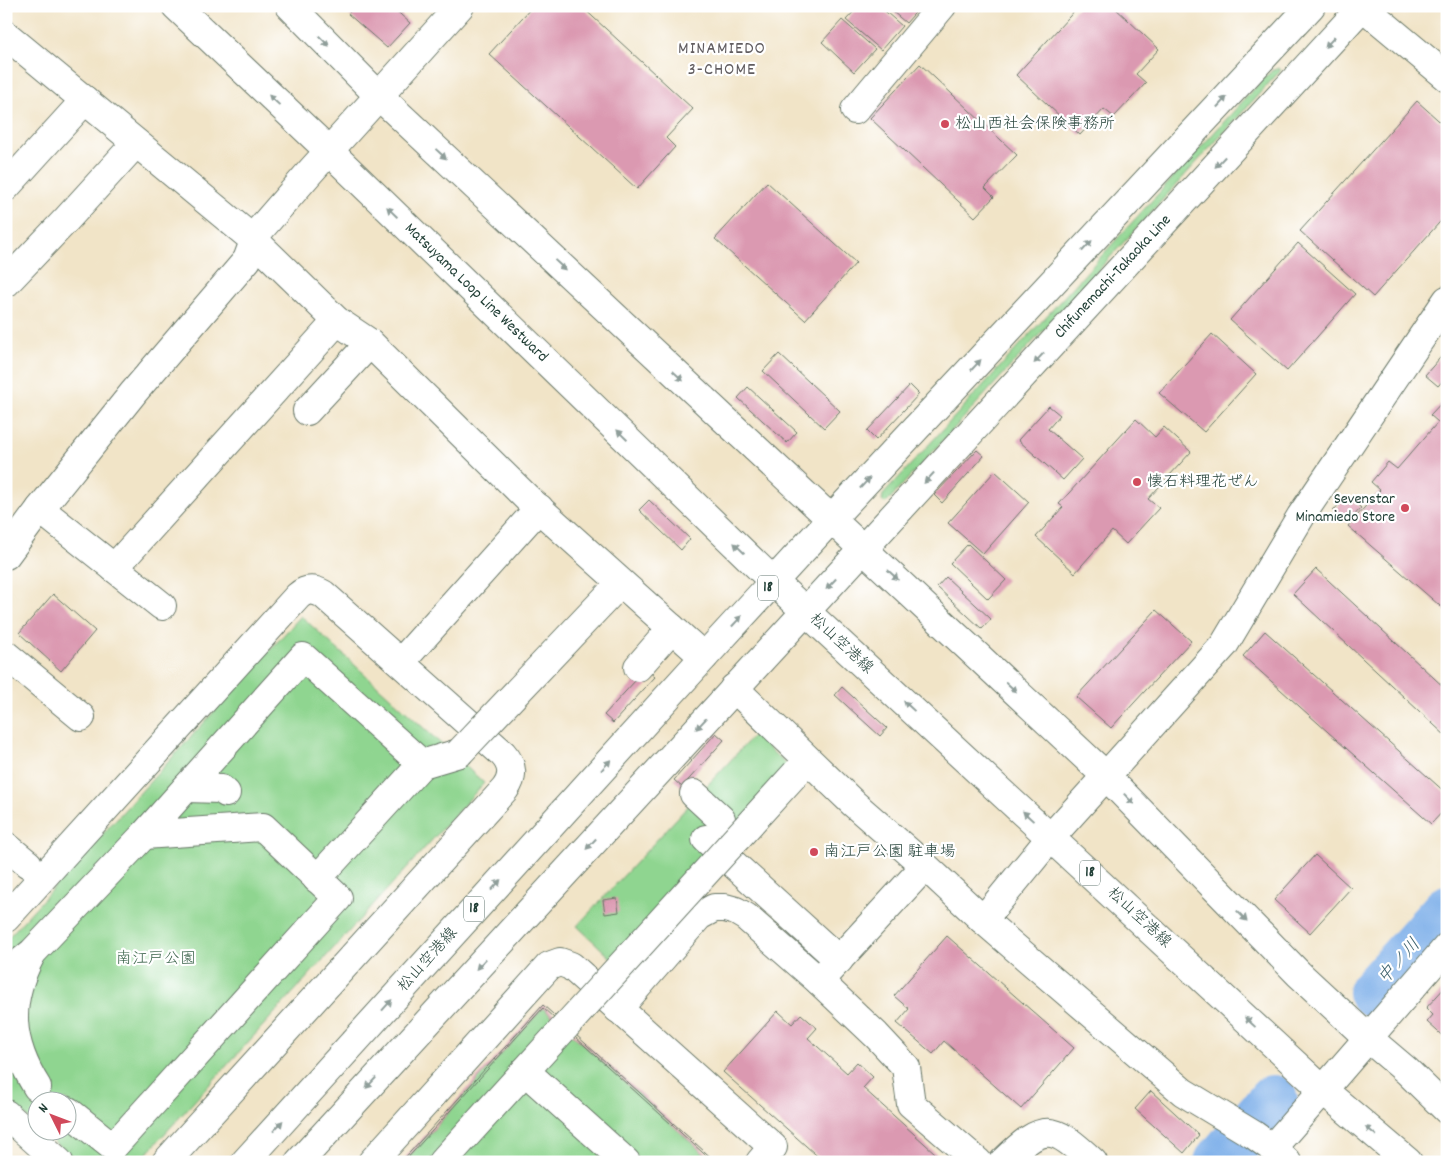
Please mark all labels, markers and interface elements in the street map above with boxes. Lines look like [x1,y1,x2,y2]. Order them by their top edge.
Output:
one-way arrow [318,35,330,47]
one-way arrow [1324,36,1336,48]
district label: MINAMIEDO 3-CHOME [678,37,766,83]
one-way arrow [269,94,281,106]
one-way arrow [1216,96,1228,108]
place label: 松山西社会保険事務所 [955,113,1115,136]
marker: 松山西社会保険事務所 [939,118,951,130]
one-way arrow [435,148,447,160]
one-way arrow [1214,155,1226,167]
one-way arrow [386,206,398,218]
street label: Chifunemachi-Takaoka Line [1049,210,1177,344]
street label: Matsuyama Loop Line Westward [399,218,553,368]
one-way arrow [1081,240,1093,252]
one-way arrow [553,259,565,271]
one-way arrow [1033,352,1045,364]
one-way arrow [970,359,982,371]
one-way arrow [672,370,684,382]
one-way arrow [616,429,628,441]
one-way arrow [923,471,934,484]
place label: 懐石料理花ぜん [1147,471,1259,494]
marker: 懐石料理花ぜん [1131,476,1143,488]
one-way arrow [859,478,871,490]
place label: Sevenstar Minamiedo Store [1295,488,1395,529]
marker: Sevenstar Minamiedo Store [1399,502,1411,514]
one-way arrow [733,542,745,554]
one-way arrow [887,569,899,581]
road number: 18 [758,576,778,600]
one-way arrow [825,577,837,589]
street label: 松山空港線 [804,608,878,680]
one-way arrow [731,616,743,628]
one-way arrow [1005,681,1017,693]
one-way arrow [903,700,915,712]
one-way arrow [695,718,707,730]
one-way arrow [600,760,612,772]
one-way arrow [1122,793,1134,805]
one-way arrow [1023,810,1035,822]
one-way arrow [585,838,597,850]
place label: 南江戸公園 駐車場 [824,841,956,864]
marker: 南江戸公園 駐車場 [808,846,820,858]
road number: 18 [1080,860,1100,886]
one-way arrow [490,880,502,892]
street label: 松山空港線 [1102,882,1176,954]
road number: 18 [464,896,484,922]
one-way arrow [1236,910,1248,922]
street label: 松山空港線 [393,923,463,997]
water label: 中ノ川 [1373,934,1427,990]
park label: 南江戸公園 [116,948,196,971]
one-way arrow [475,957,487,969]
one-way arrow [381,1000,393,1012]
one-way arrow [1244,1016,1256,1028]
one-way arrow [365,1077,377,1089]
north arrow [28,1090,78,1140]
text: N [34,1099,54,1118]
one-way arrow [272,1120,284,1132]
one-way arrow [1364,1125,1377,1136]

